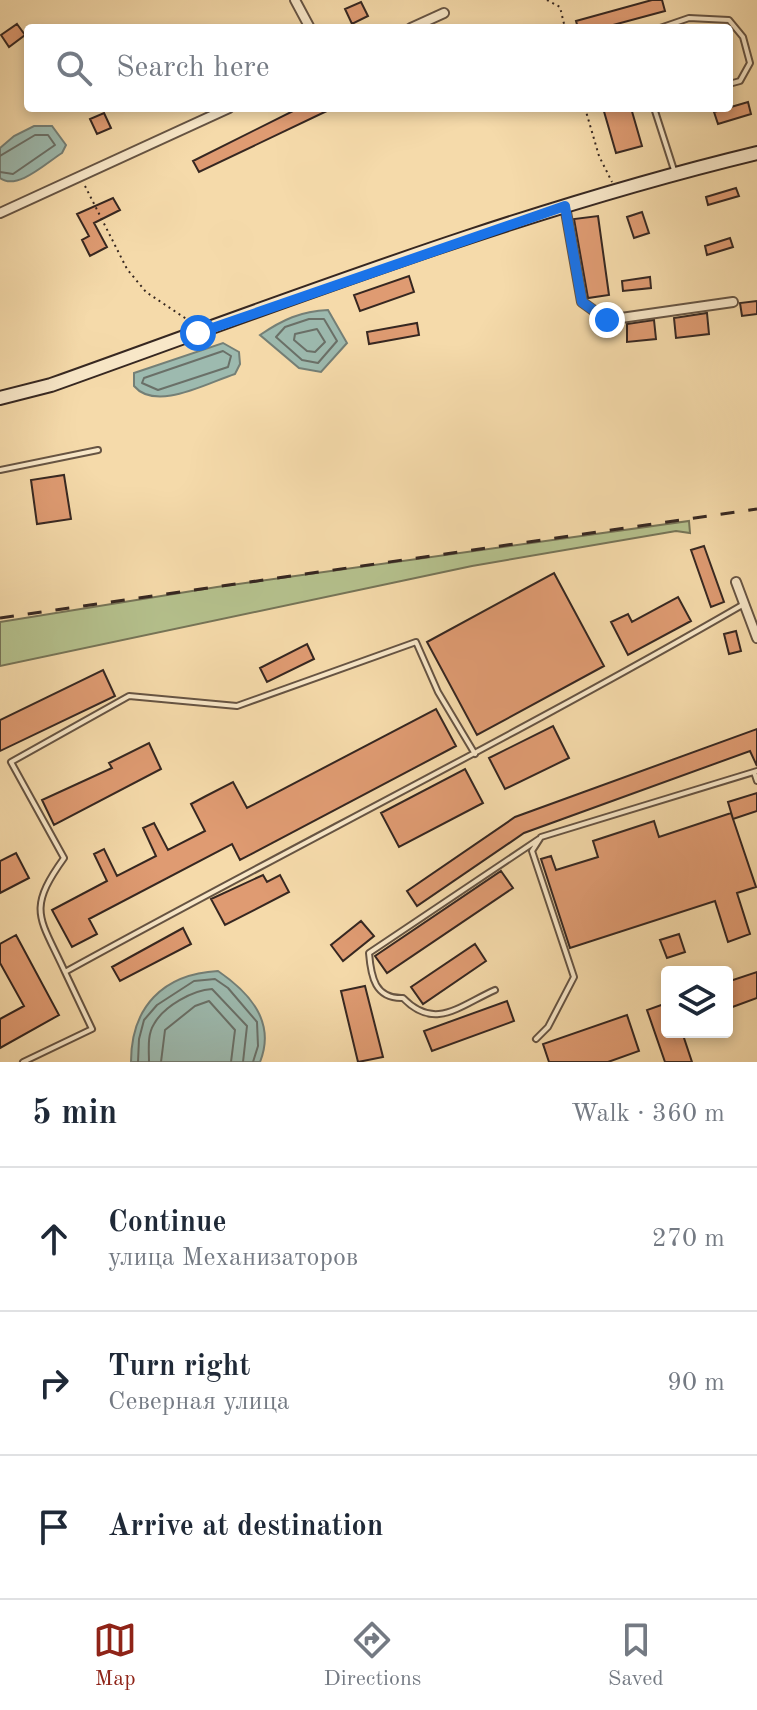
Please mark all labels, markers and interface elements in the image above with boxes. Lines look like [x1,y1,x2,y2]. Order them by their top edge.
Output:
search box [24,24,733,112]
icon: search [52,46,96,90]
text: Search here [116,53,270,83]
route end [589,302,625,338]
route start [180,315,216,351]
map controls [661,966,733,1038]
button: layers [661,966,733,1038]
text: 5 min [32,1097,117,1131]
text: Walk · 360 m [571,1101,725,1127]
text: Continue [108,1208,227,1238]
icon: ahead [32,1217,76,1261]
text: 270 m [652,1226,725,1252]
text: улица Механизаторов [108,1245,358,1271]
text: Turn right [108,1352,250,1382]
icon: right [32,1361,76,1405]
text: 90 m [667,1370,725,1396]
text: Северная улица [108,1389,290,1415]
icon: arrive [32,1505,76,1549]
text: Arrive at destination [108,1512,383,1542]
tab: Map [93,1618,137,1693]
tab: Directions [324,1618,421,1693]
tab: Saved [608,1618,664,1693]

